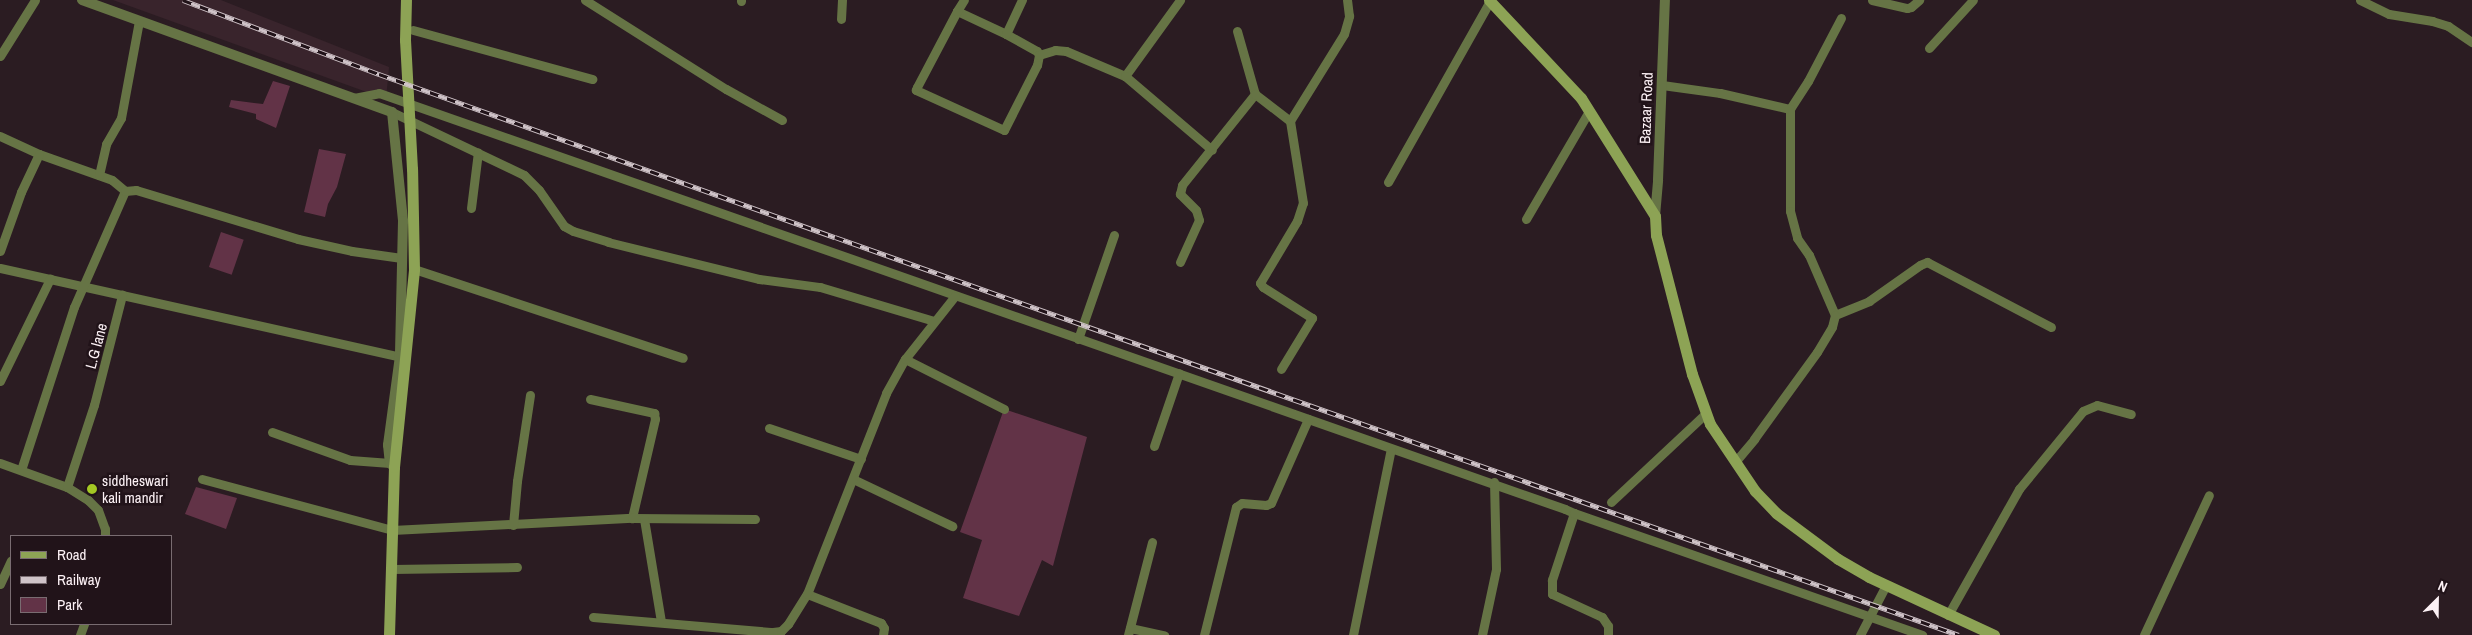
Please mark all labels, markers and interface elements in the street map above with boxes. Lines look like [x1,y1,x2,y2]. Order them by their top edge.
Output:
street label: Bazaar Road [1636,72,1656,144]
street label: L.G lane [81,321,111,371]
place label: siddheswari kali mandir [102,471,168,506]
marker: siddheswari kali mandir [86,483,98,495]
legend [10,535,172,625]
text: Road [57,544,86,565]
text: Railway [57,569,101,590]
north arrow [2412,575,2462,625]
text: N [2436,576,2450,596]
text: Park [57,594,82,615]

